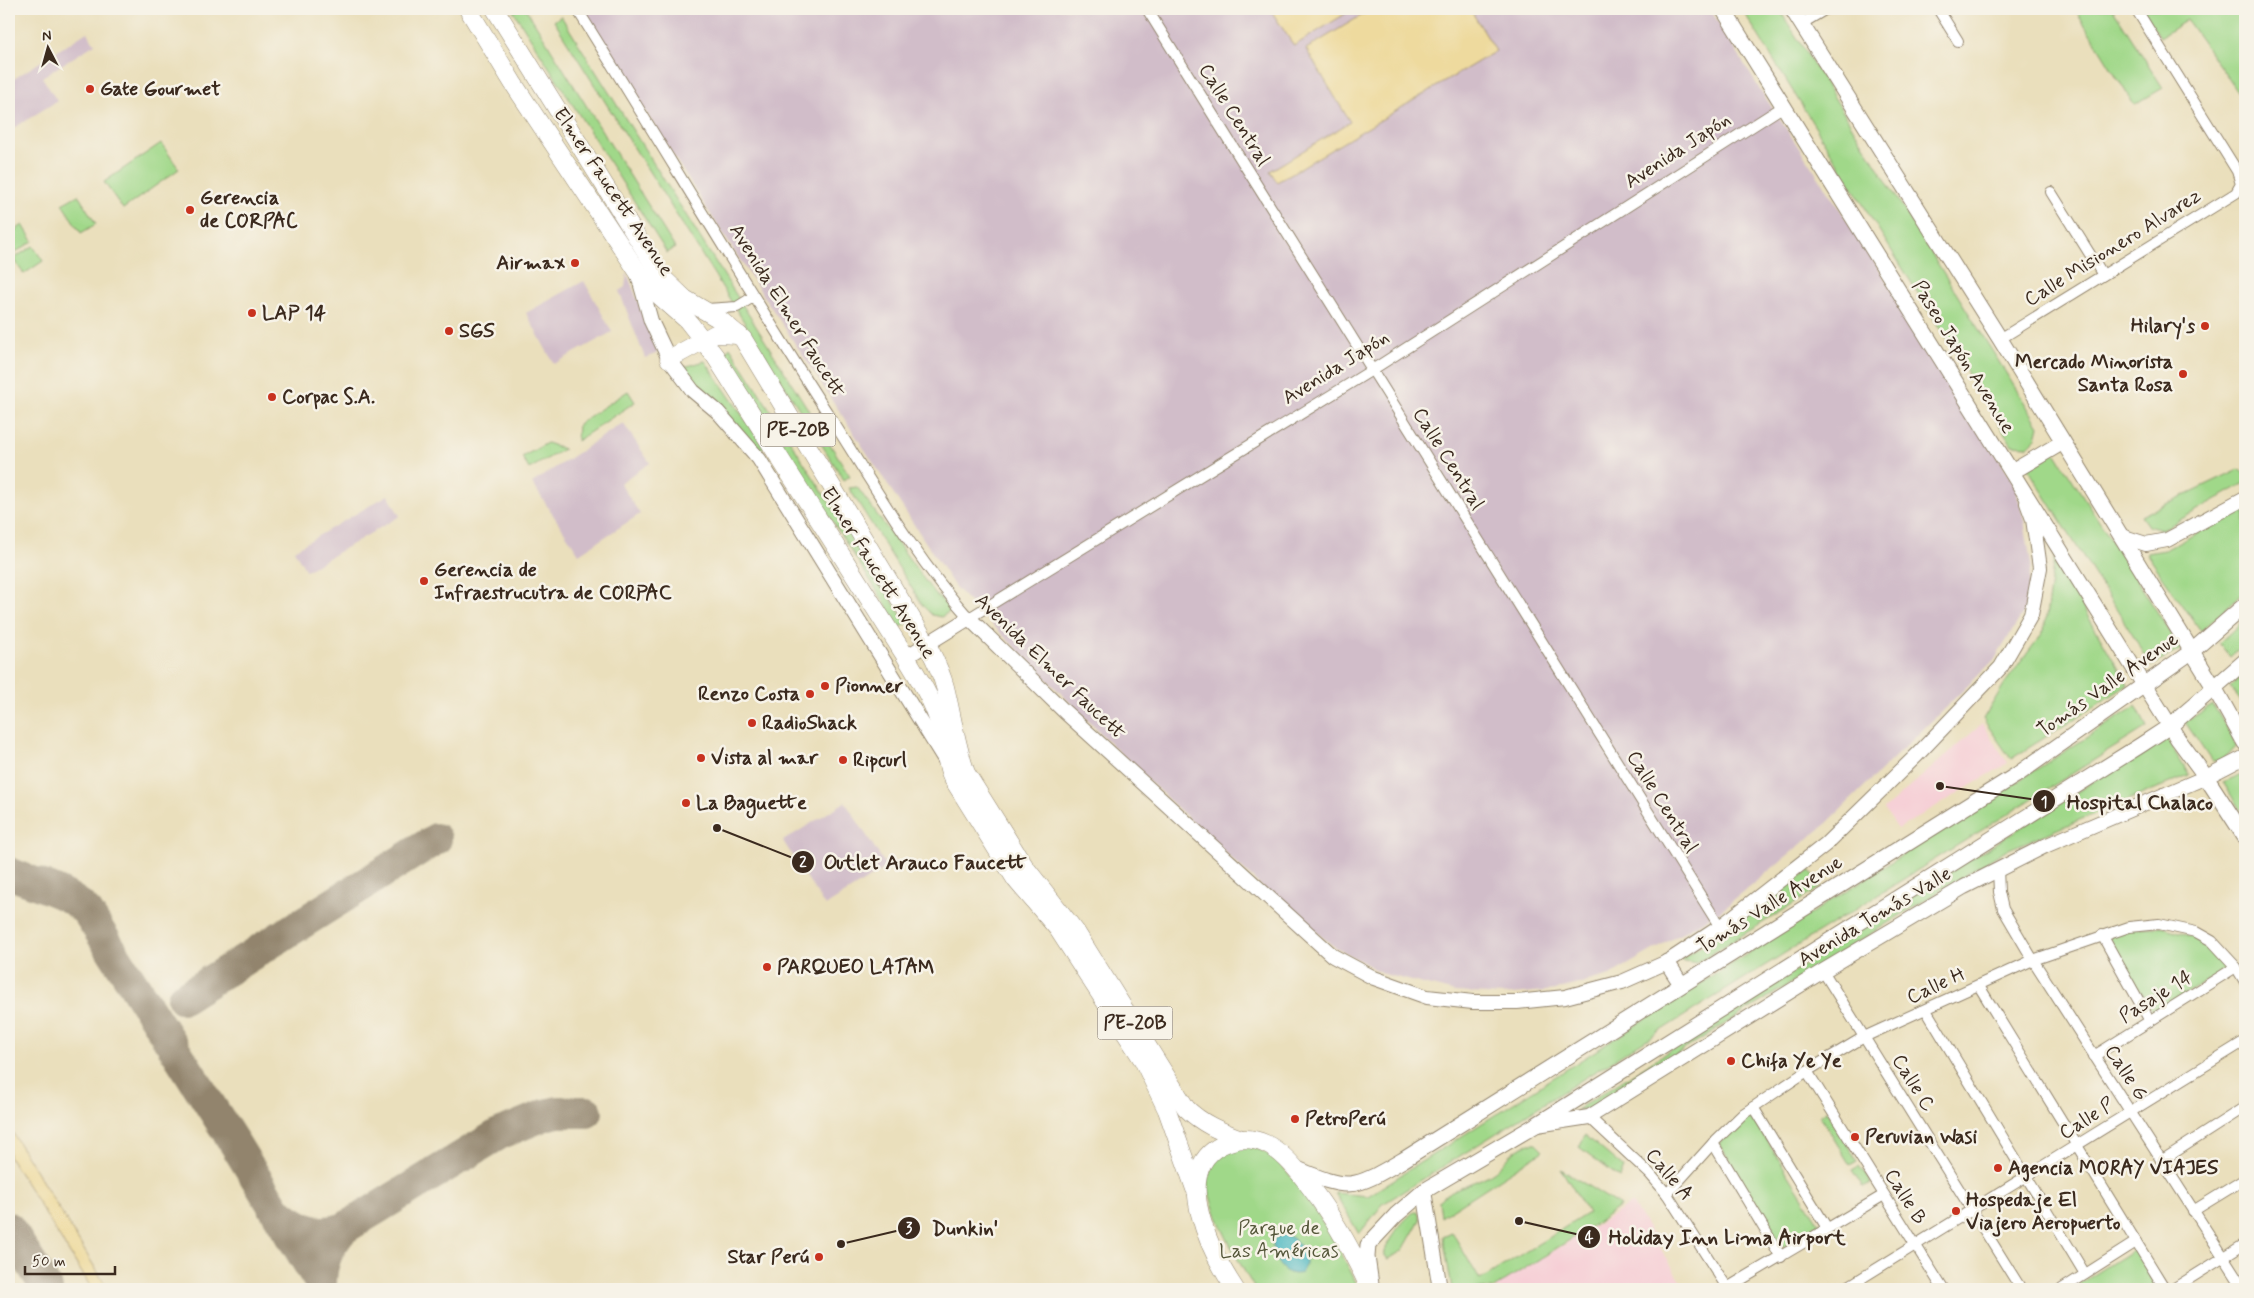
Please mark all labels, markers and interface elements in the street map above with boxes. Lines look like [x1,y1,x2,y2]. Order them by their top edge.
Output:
north arrow [22,22,72,72]
text: N [41,27,52,46]
street label: Calle Central [1192,59,1276,172]
place label: Gate Gourmet [100,76,221,103]
marker: Gate Gourmet [84,83,96,95]
street label: Elmer Faucett Avenue [546,102,680,282]
street label: Avenida Japón [1620,107,1736,195]
street label: Calle Misionero Alvarez [2020,183,2207,313]
place label: Gerencia de CORPAC [200,185,298,235]
marker: Gerencia de CORPAC [184,204,196,216]
street label: Avenida Elmer Faucett [722,219,852,403]
place label: Airmax [496,250,565,277]
marker: Airmax [569,257,581,269]
street label: Paseo Japón Avenue [1905,275,2021,439]
place label: LAP 14 [262,300,327,327]
marker: LAP 14 [246,307,258,319]
place label: Hilary's [2131,313,2195,340]
place label: SGS [459,318,495,345]
marker: Hilary's [2199,320,2211,332]
street label: Avenida Japón [1277,324,1395,412]
marker: SGS [443,325,455,337]
place label: Mercado Minorista Santa Rosa [2015,349,2173,399]
marker: Mercado Minorista Santa Rosa [2177,368,2189,380]
place label: Corpac S.A. [282,384,375,411]
marker: Corpac S.A. [266,391,278,403]
street label: Calle Central [1406,403,1490,516]
road number: PE-20B [760,414,836,446]
street label: Elmer Faucett Avenue [814,482,942,664]
place label: Gerencia de Infraestrucutra de CORPAC [434,557,672,607]
marker: Gerencia de Infraestrucutra de CORPAC [418,575,430,587]
street label: Avenida Elmer Faucett [969,588,1132,747]
street label: Tomás Valle Avenue [2032,626,2184,744]
place label: Pionner [835,673,904,700]
marker: Pionner [819,680,831,692]
place label: Renzo Costa [698,681,800,708]
marker: Renzo Costa [804,688,816,700]
place label: RadioShack [762,710,857,737]
marker: RadioShack [746,717,758,729]
place label: Vista al mar [711,745,819,772]
street label: Calle Central [1620,746,1704,859]
place label: Ripcurl [853,747,907,774]
marker: Vista al mar [695,752,707,764]
marker: Ripcurl [837,754,849,766]
callout: Hospital Chalaco [2031,783,2224,819]
text: Hospital Chalaco [2067,789,2213,817]
place label: La Baguette [696,790,807,819]
text: 1 [2041,793,2047,813]
marker: La Baguette [680,797,692,809]
callout: Outlet Arauco Faucett [790,844,1034,880]
text: Outlet Arauco Faucett [823,849,1027,877]
street label: Tomás Valle Avenue [1692,849,1848,961]
text: 2 [799,853,807,873]
street label: Avenida Tomás Valle [1793,861,1957,973]
place label: PARQUEO LATAM [777,954,935,981]
marker: PARQUEO LATAM [761,961,773,973]
street label: Calle H [1902,961,1970,1011]
street label: Pasaje 14 [2114,964,2198,1030]
road number: PE-20B [1098,1006,1172,1040]
street label: Calle G [2098,1040,2154,1106]
place label: Chifa Ye Ye [1741,1048,1842,1075]
street label: Calle C [1885,1049,1941,1117]
marker: Chifa Ye Ye [1725,1055,1737,1067]
street label: Calle P [2054,1092,2120,1146]
place label: PetroPerú [1305,1106,1385,1133]
marker: PetroPerú [1289,1113,1301,1125]
place label: Peruvian Wasi [1865,1124,1977,1151]
marker: Peruvian Wasi [1849,1131,1861,1143]
street label: Calle A [1639,1143,1699,1207]
place label: Agencia MORAY VIAJES [2008,1155,2219,1182]
marker: Agencia MORAY VIAJES [1992,1162,2004,1174]
street label: Calle B [1877,1164,1933,1230]
place label: Hospedaje El Viajero Aeropuerto [1966,1187,2121,1237]
marker: Hospedaje El Viajero Aeropuerto [1950,1205,1962,1217]
callout: Dunkin' [897,1210,1008,1246]
text: Dunkin' [932,1215,998,1243]
park label: Parque de Las Américas [1219,1215,1339,1265]
text: 3 [906,1219,913,1239]
callout: Holiday Inn Lima Airport [1576,1219,1853,1255]
text: Holiday Inn Lima Airport [1608,1224,1846,1252]
text: 4 [1585,1228,1594,1248]
scale bar [25,1243,115,1275]
place label: Star Perú [728,1244,809,1271]
marker: Star Perú [813,1251,825,1263]
text: 50 m [32,1252,66,1272]

